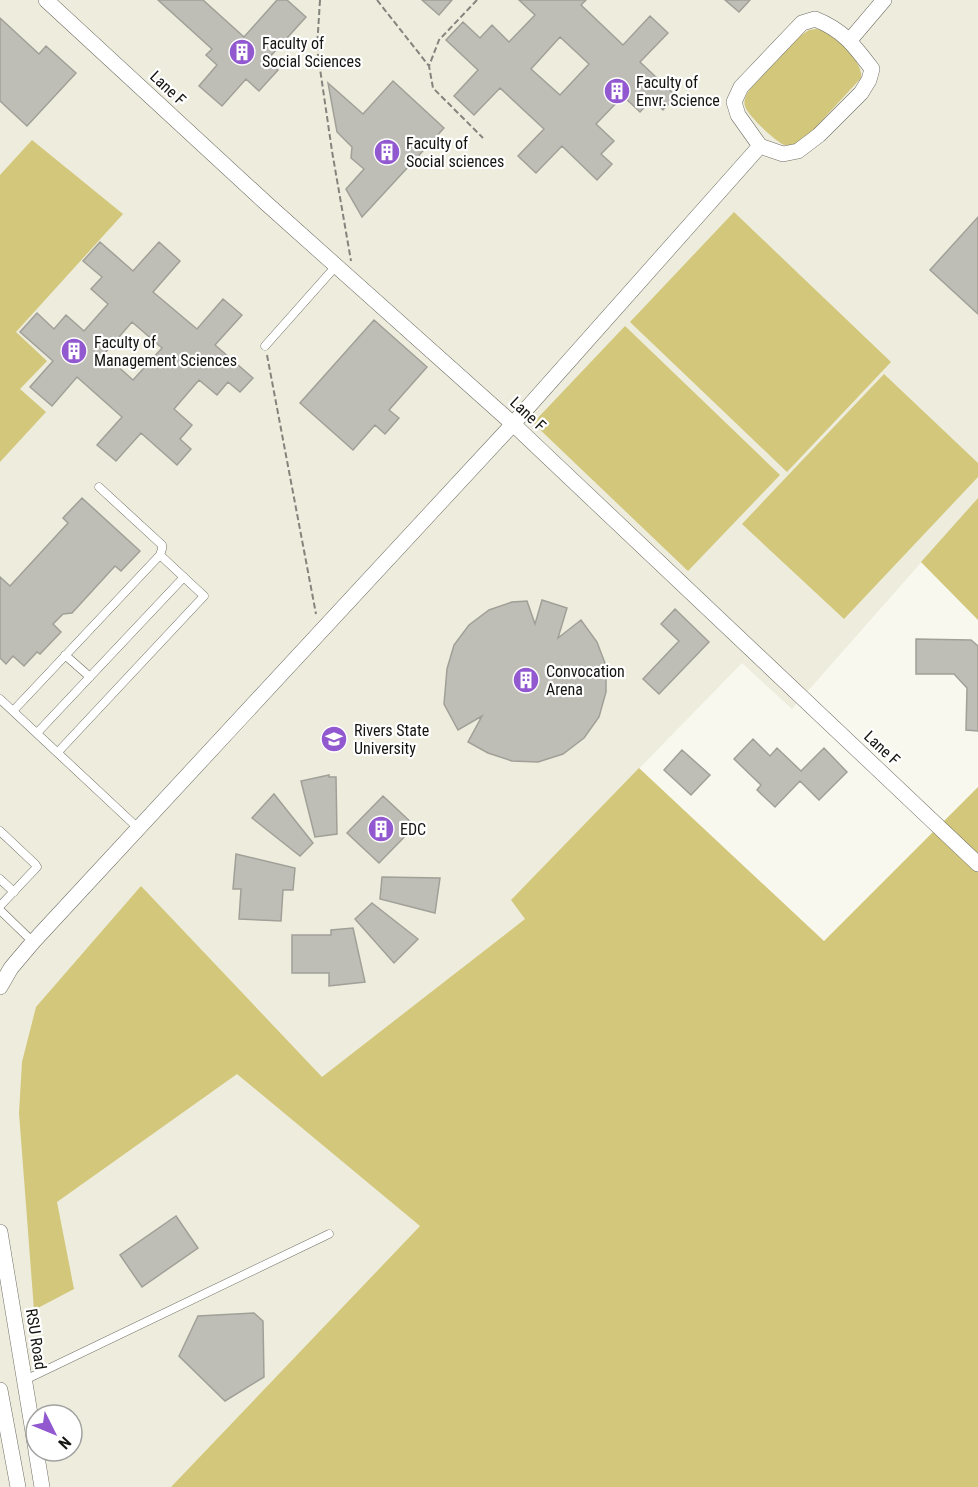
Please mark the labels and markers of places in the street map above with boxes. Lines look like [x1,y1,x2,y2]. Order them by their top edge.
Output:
place label: Faculty of Social Sciences [262,34,361,71]
building icon: Faculty of Social Sciences [227,37,257,67]
place label: Faculty of Envr. Science [636,73,720,110]
building icon: Faculty of Envr. Science [602,76,632,106]
place label: Faculty of Social sciences [406,134,504,171]
building icon: Faculty of Social sciences [372,137,402,167]
place label: Faculty of Management Sciences [94,333,237,370]
building icon: Faculty of Management Sciences [59,336,89,366]
place label: Convocation Arena [546,662,625,699]
building icon: Convocation Arena [511,665,541,695]
place label: Rivers State University [354,721,429,758]
school or university icon: Rivers State University [319,724,349,754]
building icon: EDC [366,814,396,844]
place label: EDC [400,820,426,839]

